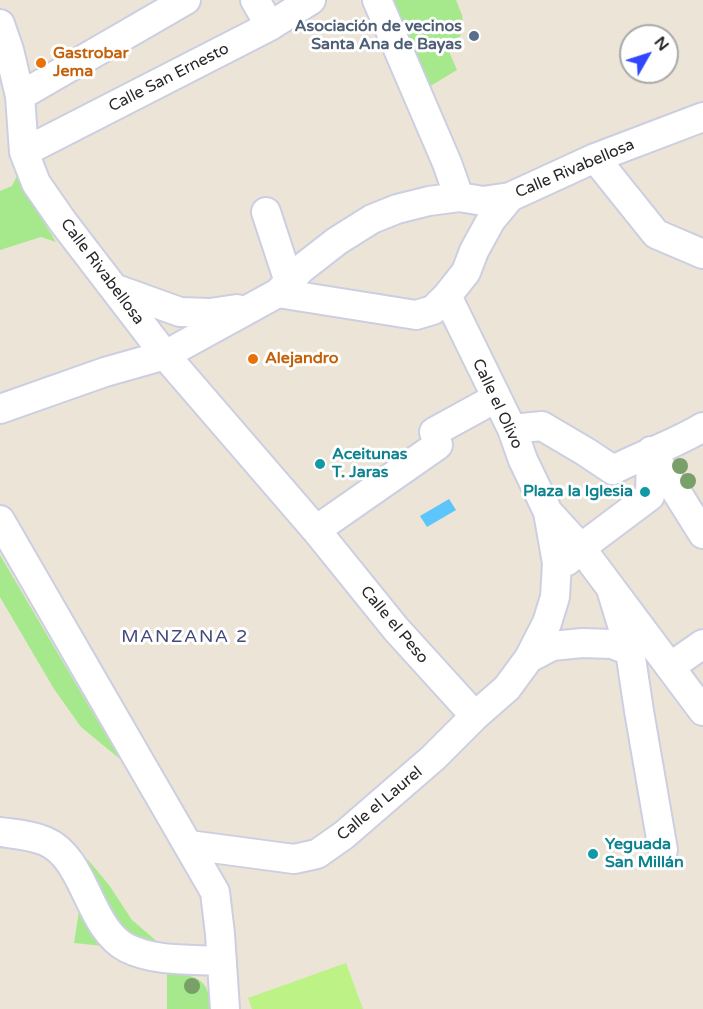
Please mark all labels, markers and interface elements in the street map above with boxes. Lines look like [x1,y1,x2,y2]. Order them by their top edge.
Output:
place label: Asociación de vecinos Santa Ana de Bayas [295,17,462,55]
north arrow [619,24,679,84]
marker: Asociación de vecinos Santa Ana de Bayas [467,29,481,43]
text: N [650,33,673,55]
street label: Calle San Ernesto [106,39,232,117]
place label: Gastrobar Jema [53,44,129,82]
marker: Gastrobar Jema [34,56,48,70]
street label: Calle Rivabellosa [513,135,637,203]
street label: Calle Rivabellosa [56,215,148,329]
place label: Alejandro [265,349,338,369]
marker: Alejandro [246,352,260,366]
street label: Calle el Olivo [468,356,526,452]
place label: Aceitunas T. Jaras [332,445,408,483]
marker: Aceitunas T. Jaras [313,457,327,471]
place label: Plaza la Iglesia [523,482,633,502]
marker: Plaza la Iglesia [638,485,652,499]
street label: Calle el Peso [356,582,432,668]
district label: MANZANA 2 [121,626,249,648]
street label: Calle el Laurel [333,763,427,845]
place label: Yeguada San Millán [605,835,684,873]
marker: Yeguada San Millán [586,847,600,861]

